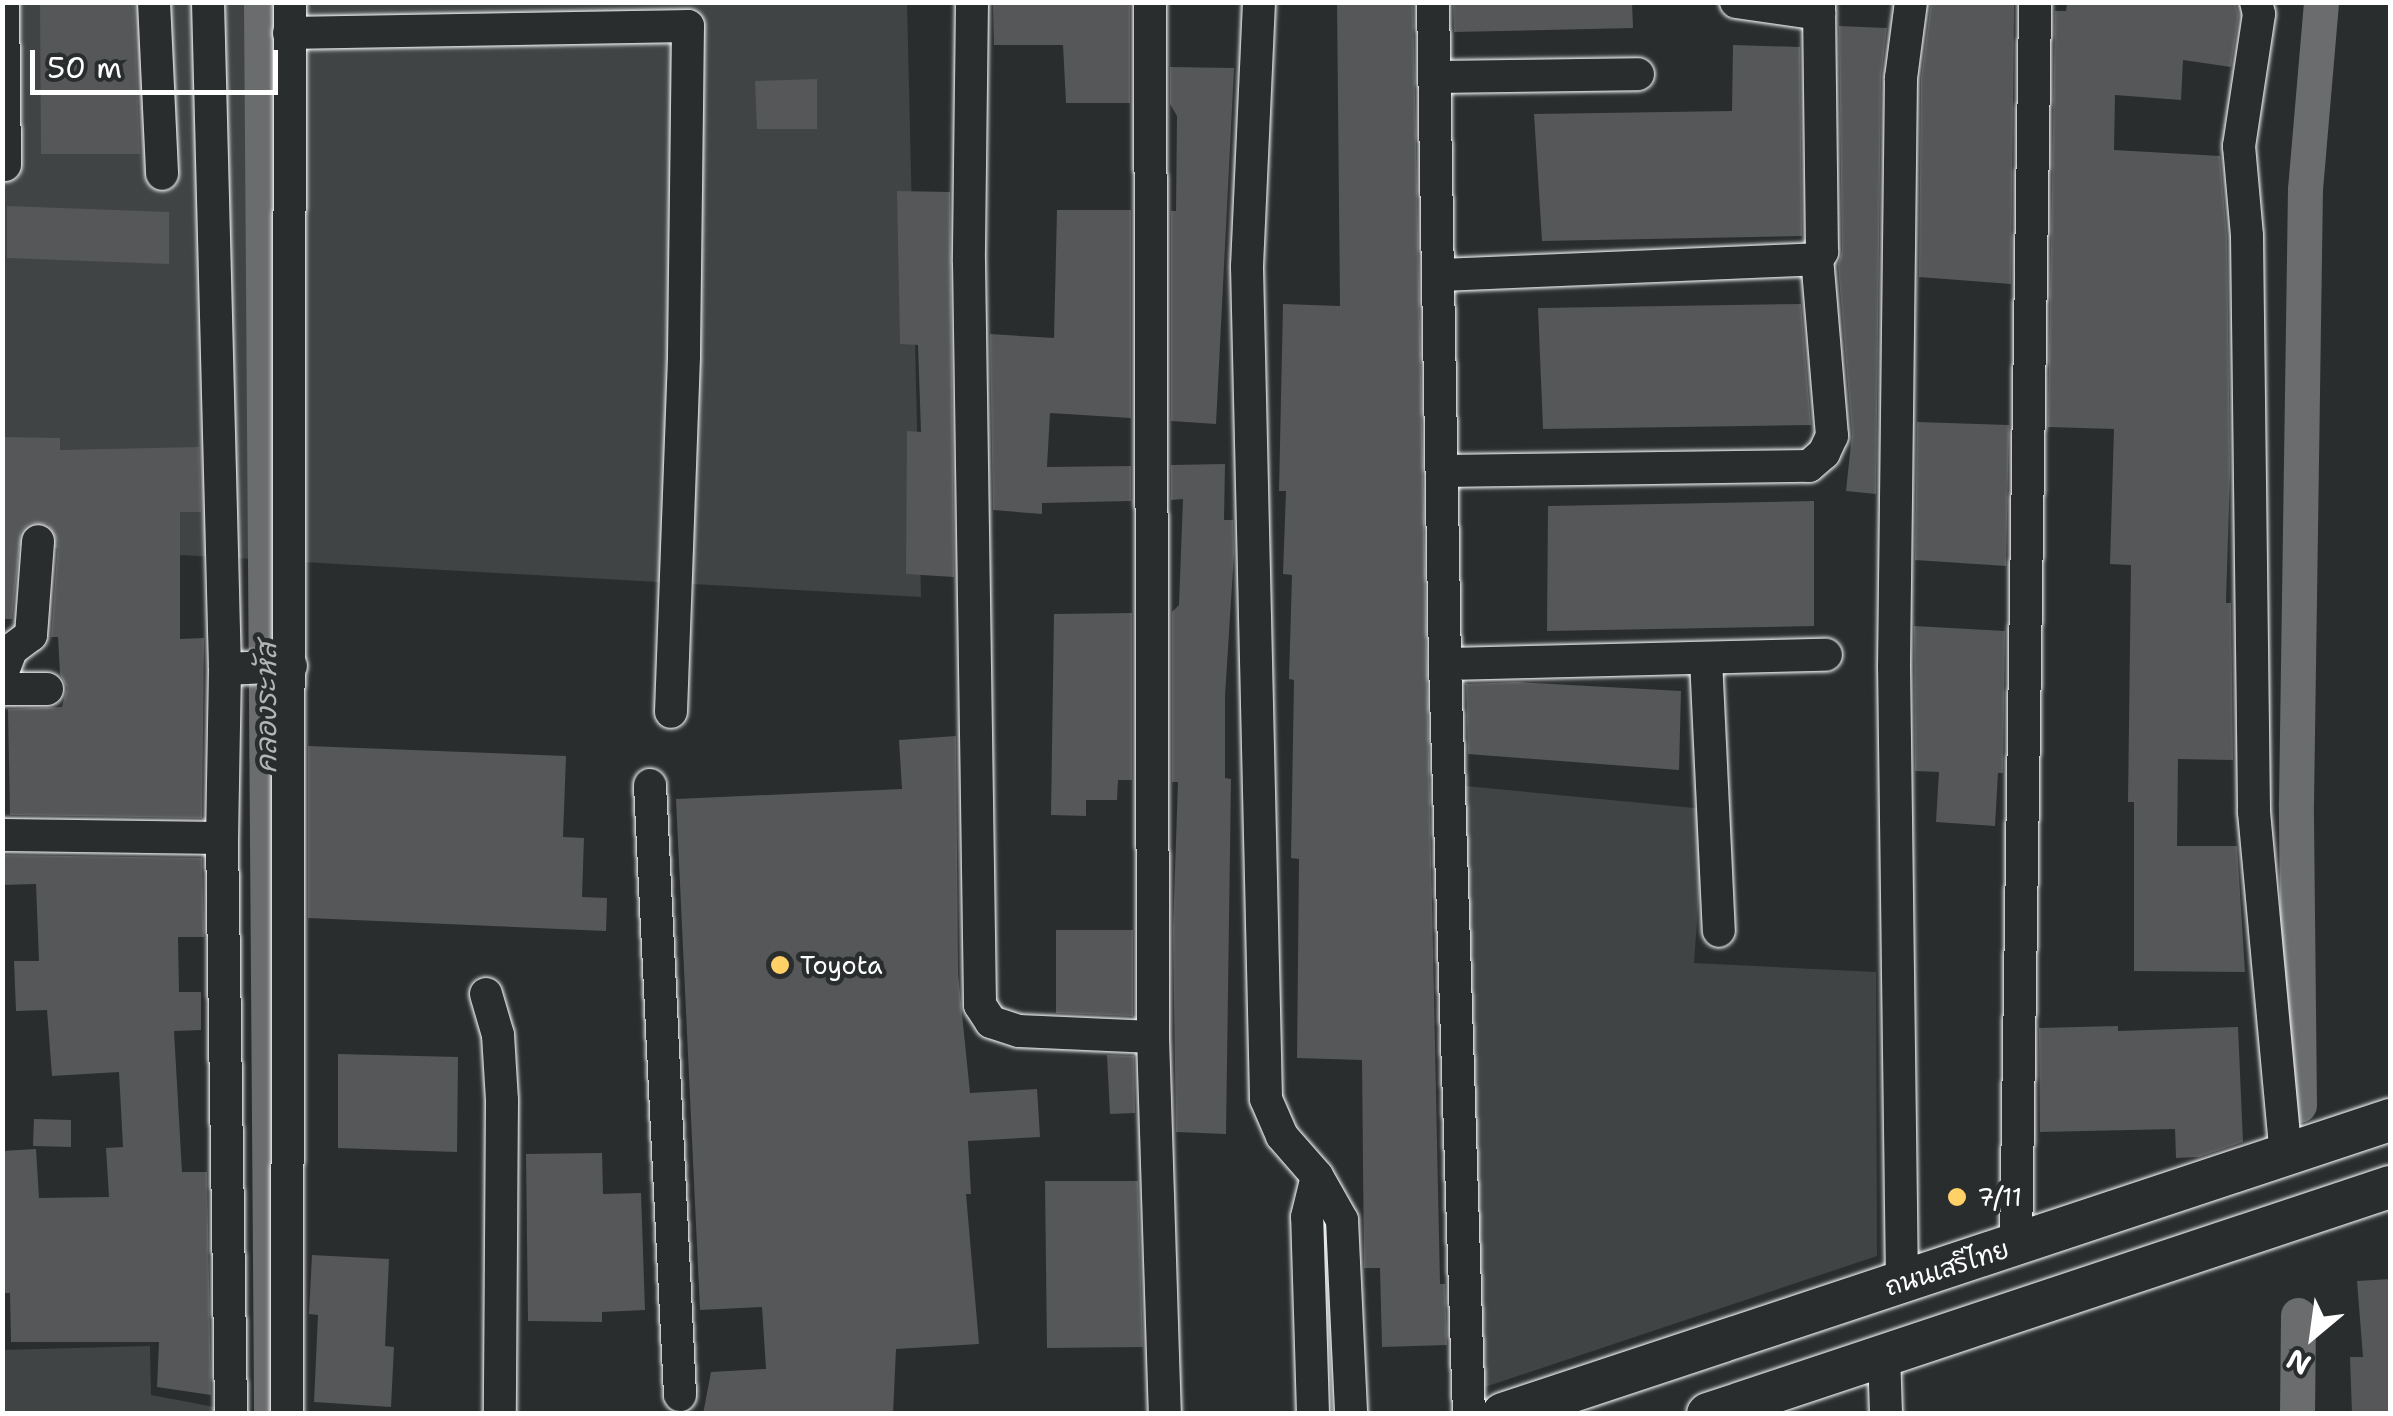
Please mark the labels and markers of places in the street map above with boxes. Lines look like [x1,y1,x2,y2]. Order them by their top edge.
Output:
place label: Toyota [800,950,882,980]
marker: Toyota [769,954,791,976]
place label: 7/11 [1977,1182,2022,1212]
marker: 7/11 [1946,1186,1968,1208]

